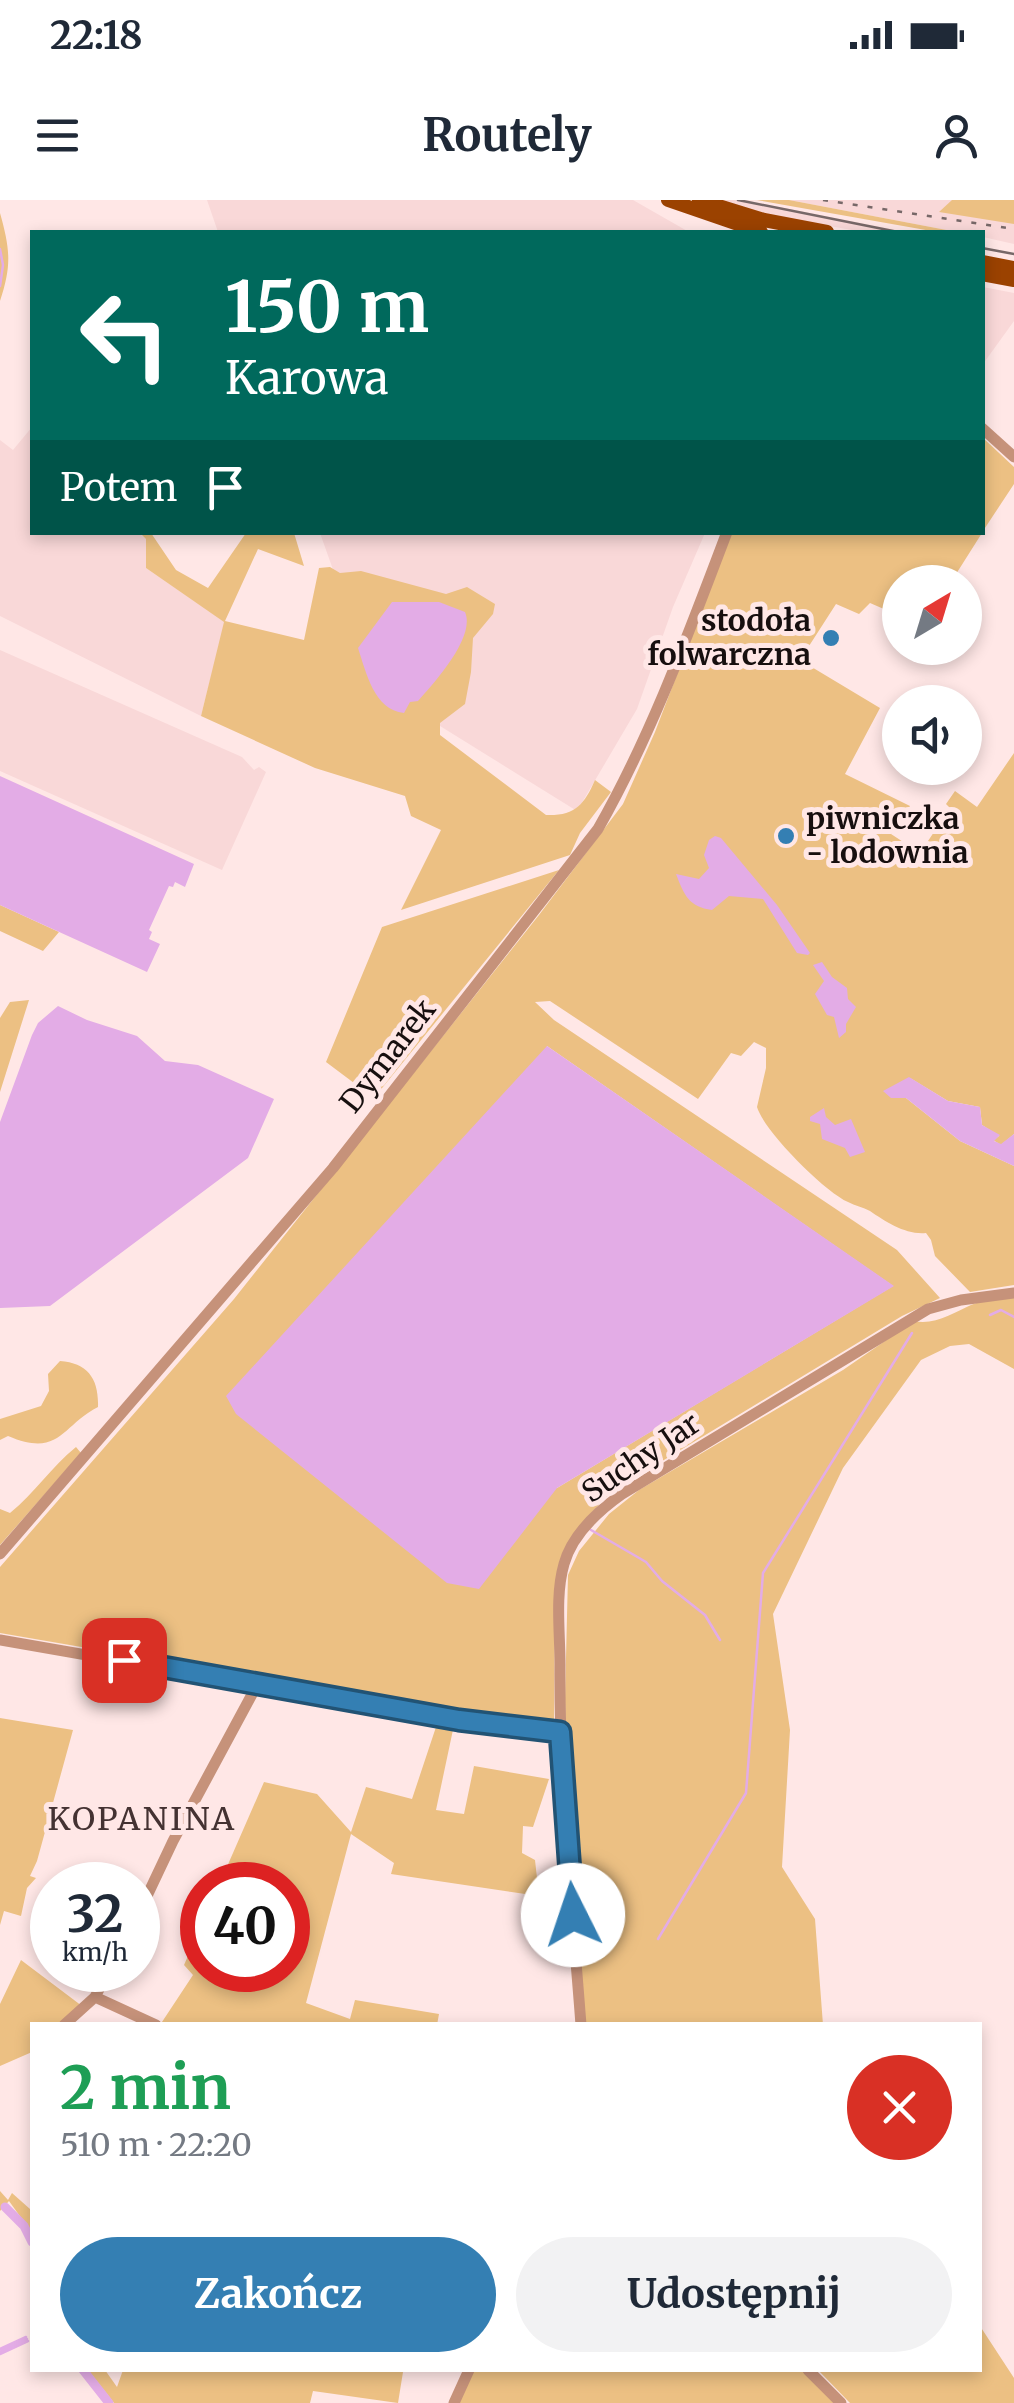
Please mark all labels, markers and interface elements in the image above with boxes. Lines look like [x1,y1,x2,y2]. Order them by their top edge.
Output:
text: 22:18 [50,12,143,59]
text: Routely [422,107,592,163]
icon: menu [30,108,85,163]
icon: person [929,108,984,163]
text: 150 m [225,263,429,351]
icon: left [60,270,190,400]
text: Karowa [225,350,389,406]
icon: arrive [198,460,253,515]
text: Potem [60,464,178,511]
north arrow [882,565,982,665]
map controls [882,565,982,785]
place label: stodoła folwarczna [647,601,811,673]
marker: stodoła folwarczna [820,627,842,649]
button: sound [882,685,982,785]
place label: piwniczka - lodownia [806,799,969,871]
marker: piwniczka - lodownia [775,825,797,847]
street label: Dymarek [331,991,443,1120]
street label: Suchy Jar [574,1404,707,1510]
pin [82,1618,167,1703]
icon: arrive [97,1633,152,1688]
district label: KOPANINA [47,1799,237,1839]
speed limit sign: 40 [180,1862,310,1992]
position arrow [521,1863,625,1967]
text: 32 [67,1883,123,1946]
text: km/h [62,1936,128,1968]
text: 2 min [60,2050,231,2125]
button: close [847,2055,952,2160]
text: 510 m · 22:20 [60,2125,252,2165]
button: Zakończ [60,2237,496,2352]
button: Udostępnij [516,2237,952,2352]

